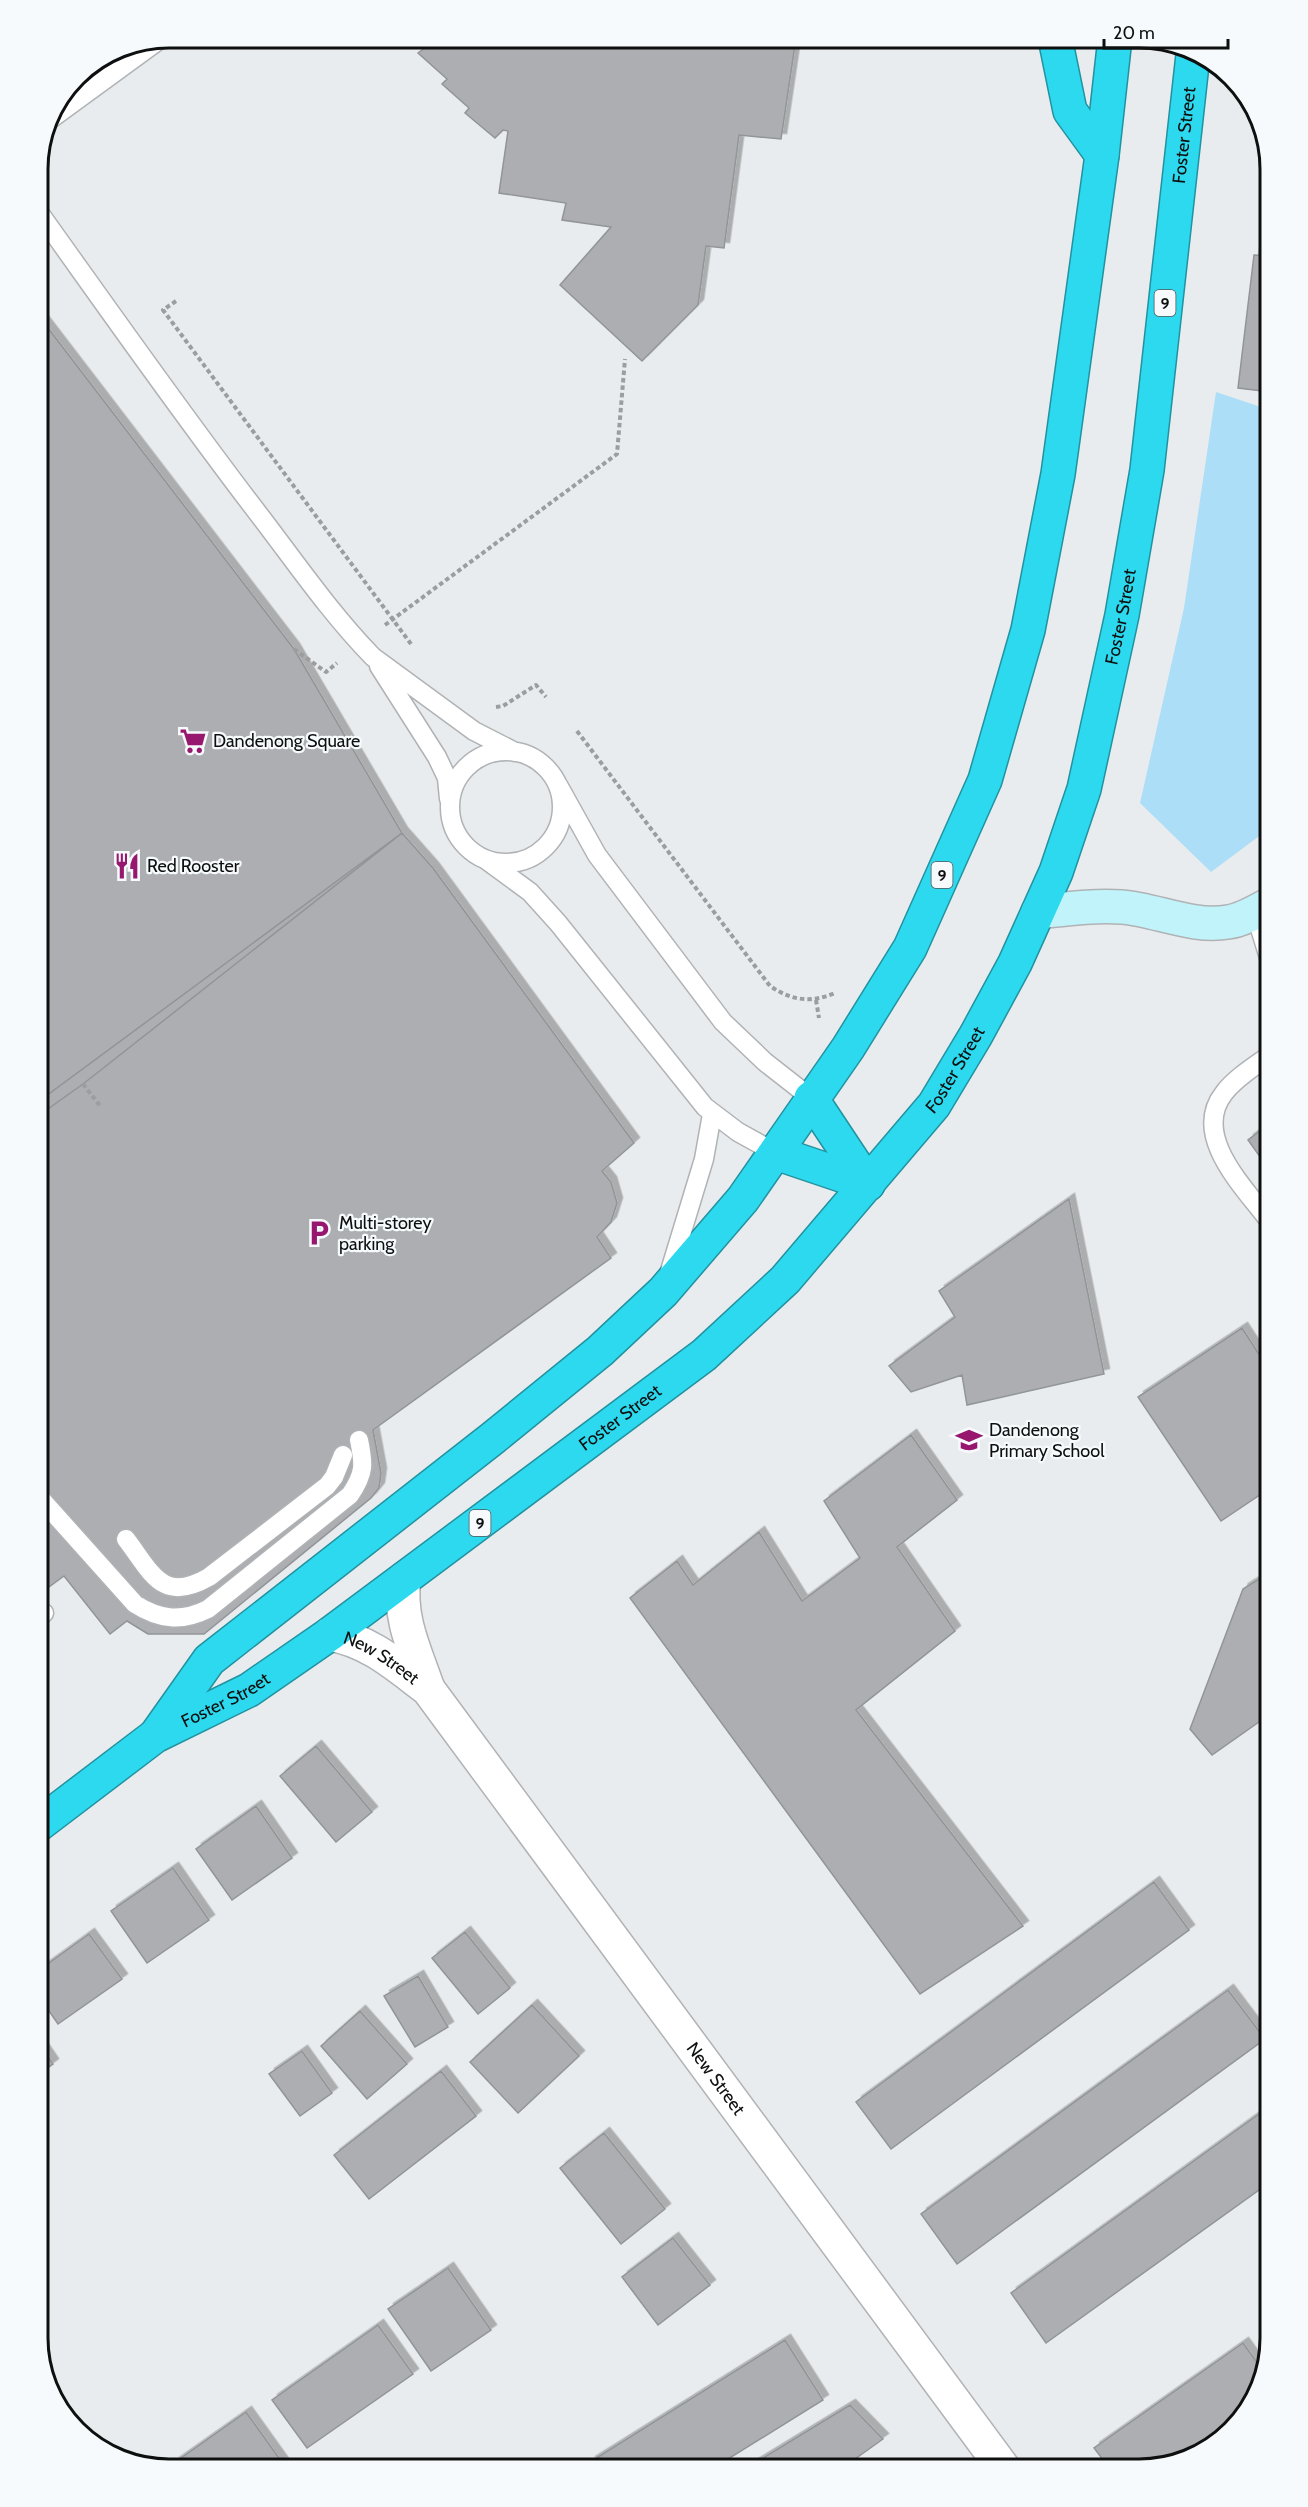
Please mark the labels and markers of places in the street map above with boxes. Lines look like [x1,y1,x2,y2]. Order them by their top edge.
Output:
supermarket icon: Dandenong Square [178,726,208,756]
place label: Dandenong Square [213,730,360,752]
restaurant icon: Red Rooster [112,851,142,881]
place label: Red Rooster [147,855,240,877]
place label: Multi-storey parking [339,1212,432,1255]
parking icon: Multi-storey parking [304,1218,334,1248]
place label: Dandenong Primary School [989,1419,1105,1462]
school or university icon: Dandenong Primary School [954,1425,984,1455]

